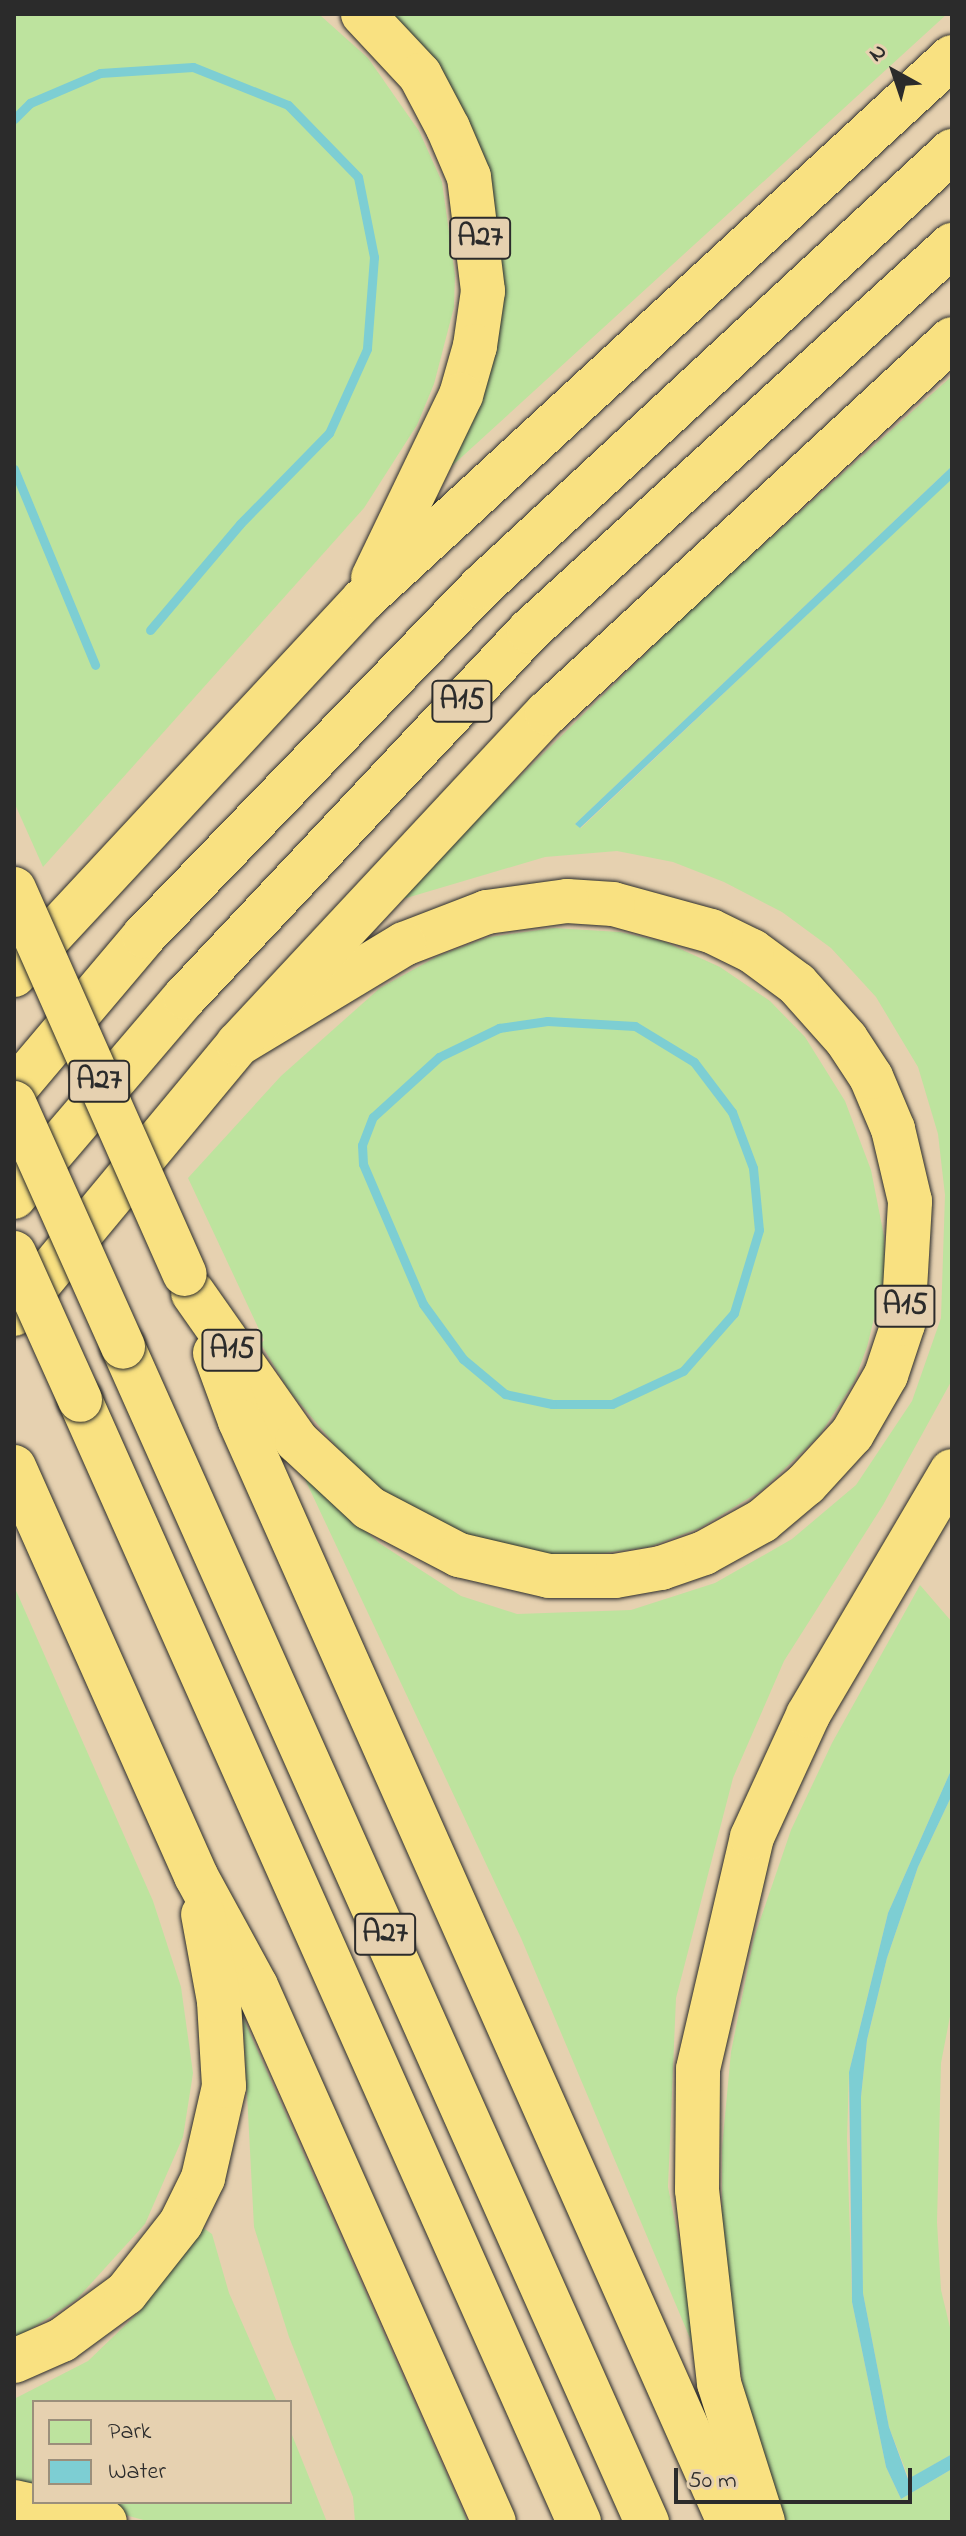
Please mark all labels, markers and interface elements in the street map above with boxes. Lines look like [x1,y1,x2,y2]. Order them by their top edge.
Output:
north arrow [854,32,934,112]
text: N [863,37,895,71]
road number: A27 [448,212,512,264]
road number: A15 [430,675,494,727]
road number: A27 [67,1055,131,1107]
road number: A15 [873,1280,937,1332]
road number: A15 [200,1324,264,1376]
road number: A27 [353,1908,417,1960]
legend [32,2400,292,2504]
text: Park [108,2415,151,2450]
scale bar [678,2452,916,2502]
text: Water [108,2455,166,2490]
text: 50 m [688,2464,737,2499]

